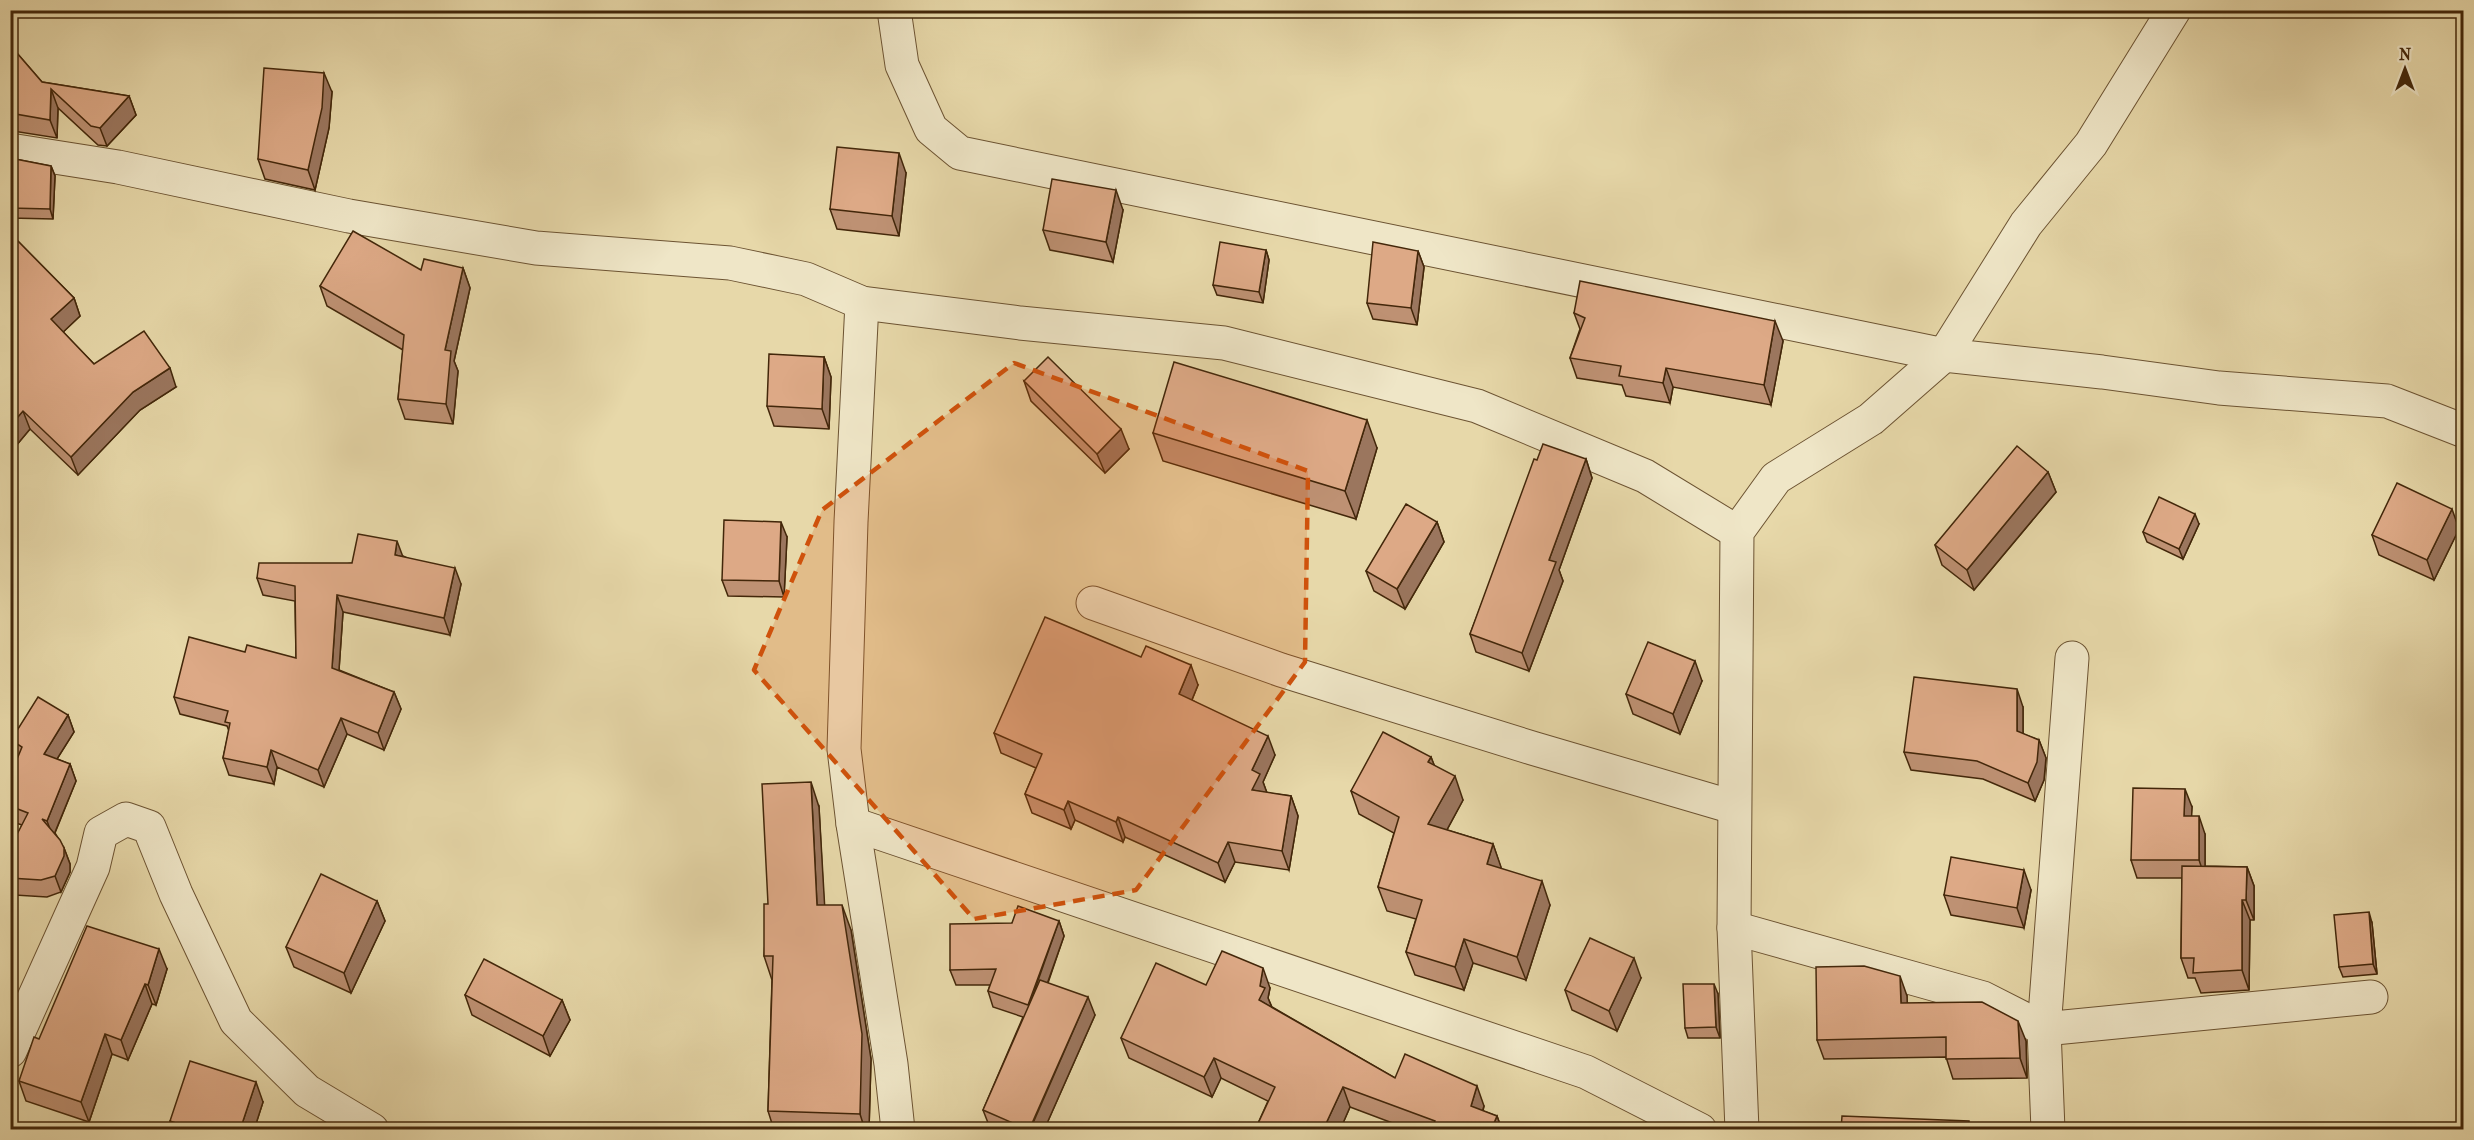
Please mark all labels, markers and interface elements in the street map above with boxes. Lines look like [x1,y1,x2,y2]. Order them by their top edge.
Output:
north arrow [2375,39,2435,99]
text: N [2399,45,2412,64]

